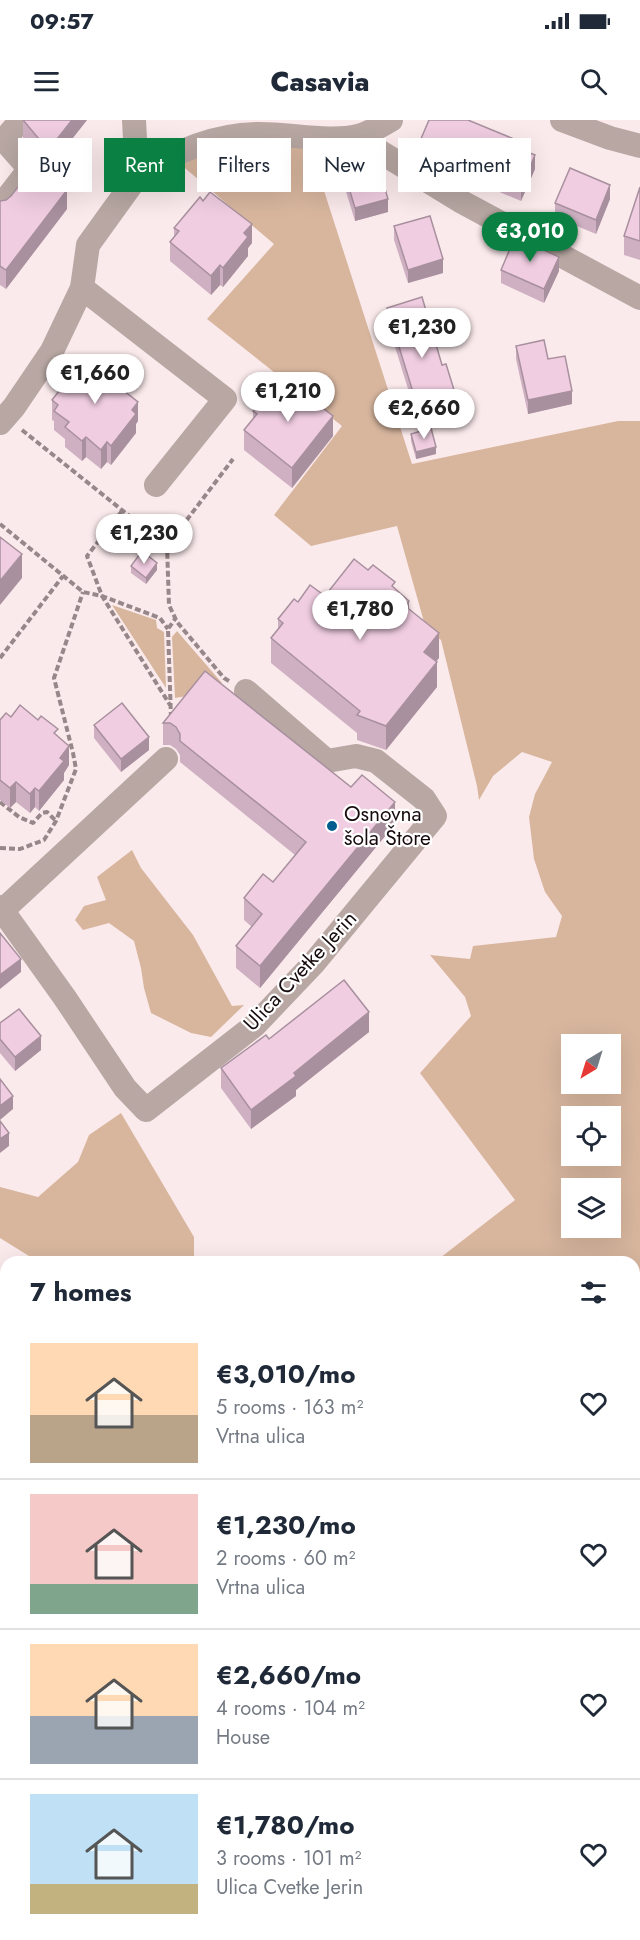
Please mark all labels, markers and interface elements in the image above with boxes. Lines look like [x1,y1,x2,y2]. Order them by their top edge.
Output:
text: 09:57 [30,5,94,37]
text: Casavia [270,62,370,101]
icon: menu [30,65,63,98]
icon: search [577,65,610,98]
chip: Buy [18,138,92,192]
chip: Rent [104,138,185,192]
chip: Filters [197,138,291,192]
chip: New [303,138,386,192]
chip: Apartment [398,138,531,192]
pin: €3,010 [481,212,579,263]
text: €3,010 [496,217,564,246]
pin: €1,230 [373,308,471,359]
text: €1,230 [388,313,456,342]
pin: €1,660 [46,354,144,405]
text: €1,660 [60,359,130,388]
pin: €1,210 [239,372,337,423]
text: €1,210 [255,377,321,406]
pin: €2,660 [375,389,473,440]
text: €2,660 [388,394,460,423]
pin: €1,230 [95,514,193,565]
text: €1,230 [110,519,178,548]
pin: €1,780 [311,590,409,641]
text: €1,780 [326,595,394,624]
place label: Osnovna šola Štore [344,799,431,853]
marker: Osnovna šola Štore [325,819,339,833]
street label: Ulica Cvetke Jerin [236,904,364,1038]
north arrow [561,1034,621,1094]
map controls [561,1034,621,1238]
button: locate [561,1106,621,1166]
button: layers [561,1178,621,1238]
text: 7 homes [30,1273,132,1311]
icon: filters [577,1276,610,1309]
text: €3,010/mo [216,1355,356,1393]
icon: home [78,1367,150,1439]
icon: heart [577,1387,610,1420]
text: 5 rooms · 163 m² [216,1393,363,1422]
text: Vrtna ulica [216,1422,305,1451]
text: €1,230/mo [216,1506,356,1544]
icon: home [78,1518,150,1590]
icon: heart [577,1538,610,1571]
text: 2 rooms · 60 m² [216,1544,355,1573]
text: Vrtna ulica [216,1573,305,1602]
text: €2,660/mo [216,1656,361,1694]
icon: home [78,1668,150,1740]
icon: heart [577,1688,610,1721]
text: 4 rooms · 104 m² [216,1694,365,1723]
text: House [216,1723,270,1752]
text: €1,780/mo [216,1806,355,1844]
icon: home [78,1818,150,1890]
icon: heart [577,1838,610,1871]
text: 3 rooms · 101 m² [216,1844,362,1873]
text: Ulica Cvetke Jerin [216,1873,363,1902]

